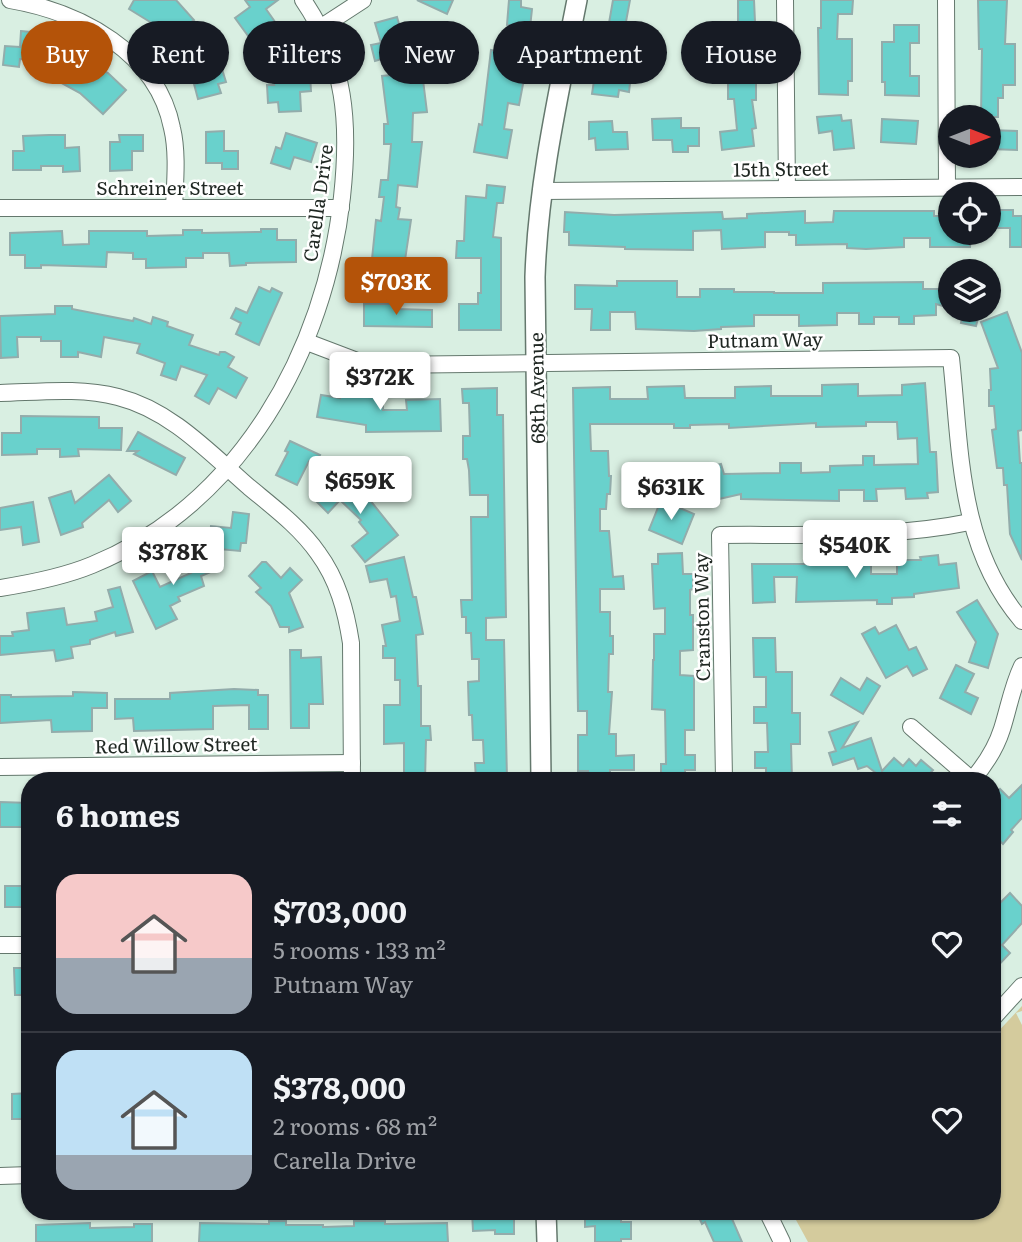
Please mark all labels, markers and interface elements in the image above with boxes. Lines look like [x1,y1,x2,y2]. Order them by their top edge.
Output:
chip: Buy [21,21,113,84]
chip: Rent [127,21,229,84]
chip: Filters [243,21,365,84]
chip: New [379,21,479,84]
chip: Apartment [493,21,667,84]
chip: House [681,21,801,84]
north arrow [938,105,1001,168]
map controls [938,105,1001,322]
street label: Carella Drive [295,142,339,263]
street label: 15th Street [733,153,829,183]
street label: Schreiner Street [96,173,244,201]
button: locate [938,182,1001,245]
pin: $703K [347,258,445,317]
button: layers [938,259,1001,322]
text: $703K [361,263,431,297]
street label: Putnam Way [707,324,823,354]
street label: 68th Avenue [521,332,551,444]
pin: $372K [331,352,429,412]
text: $372K [345,358,415,392]
pin: $659K [311,456,409,516]
text: $659K [325,462,395,496]
pin: $631K [622,462,720,522]
text: $631K [637,468,705,502]
pin: $540K [806,520,904,580]
text: $540K [819,526,891,560]
pin: $378K [124,528,222,587]
text: $378K [138,533,208,567]
street label: Cranston Way [686,552,716,682]
street label: Red Willow Street [94,729,258,759]
text: 6 homes [56,792,180,836]
icon: filters [928,795,966,833]
text: $703,000 [273,888,407,932]
icon: home [112,902,196,986]
icon: heart [928,925,966,963]
text: 5 rooms · 133 m² [273,932,446,966]
text: Putnam Way [273,966,413,1000]
text: $378,000 [273,1064,406,1108]
icon: home [112,1078,196,1162]
icon: heart [928,1101,966,1139]
text: 2 rooms · 68 m² [273,1108,437,1142]
text: Carella Drive [273,1142,416,1176]

